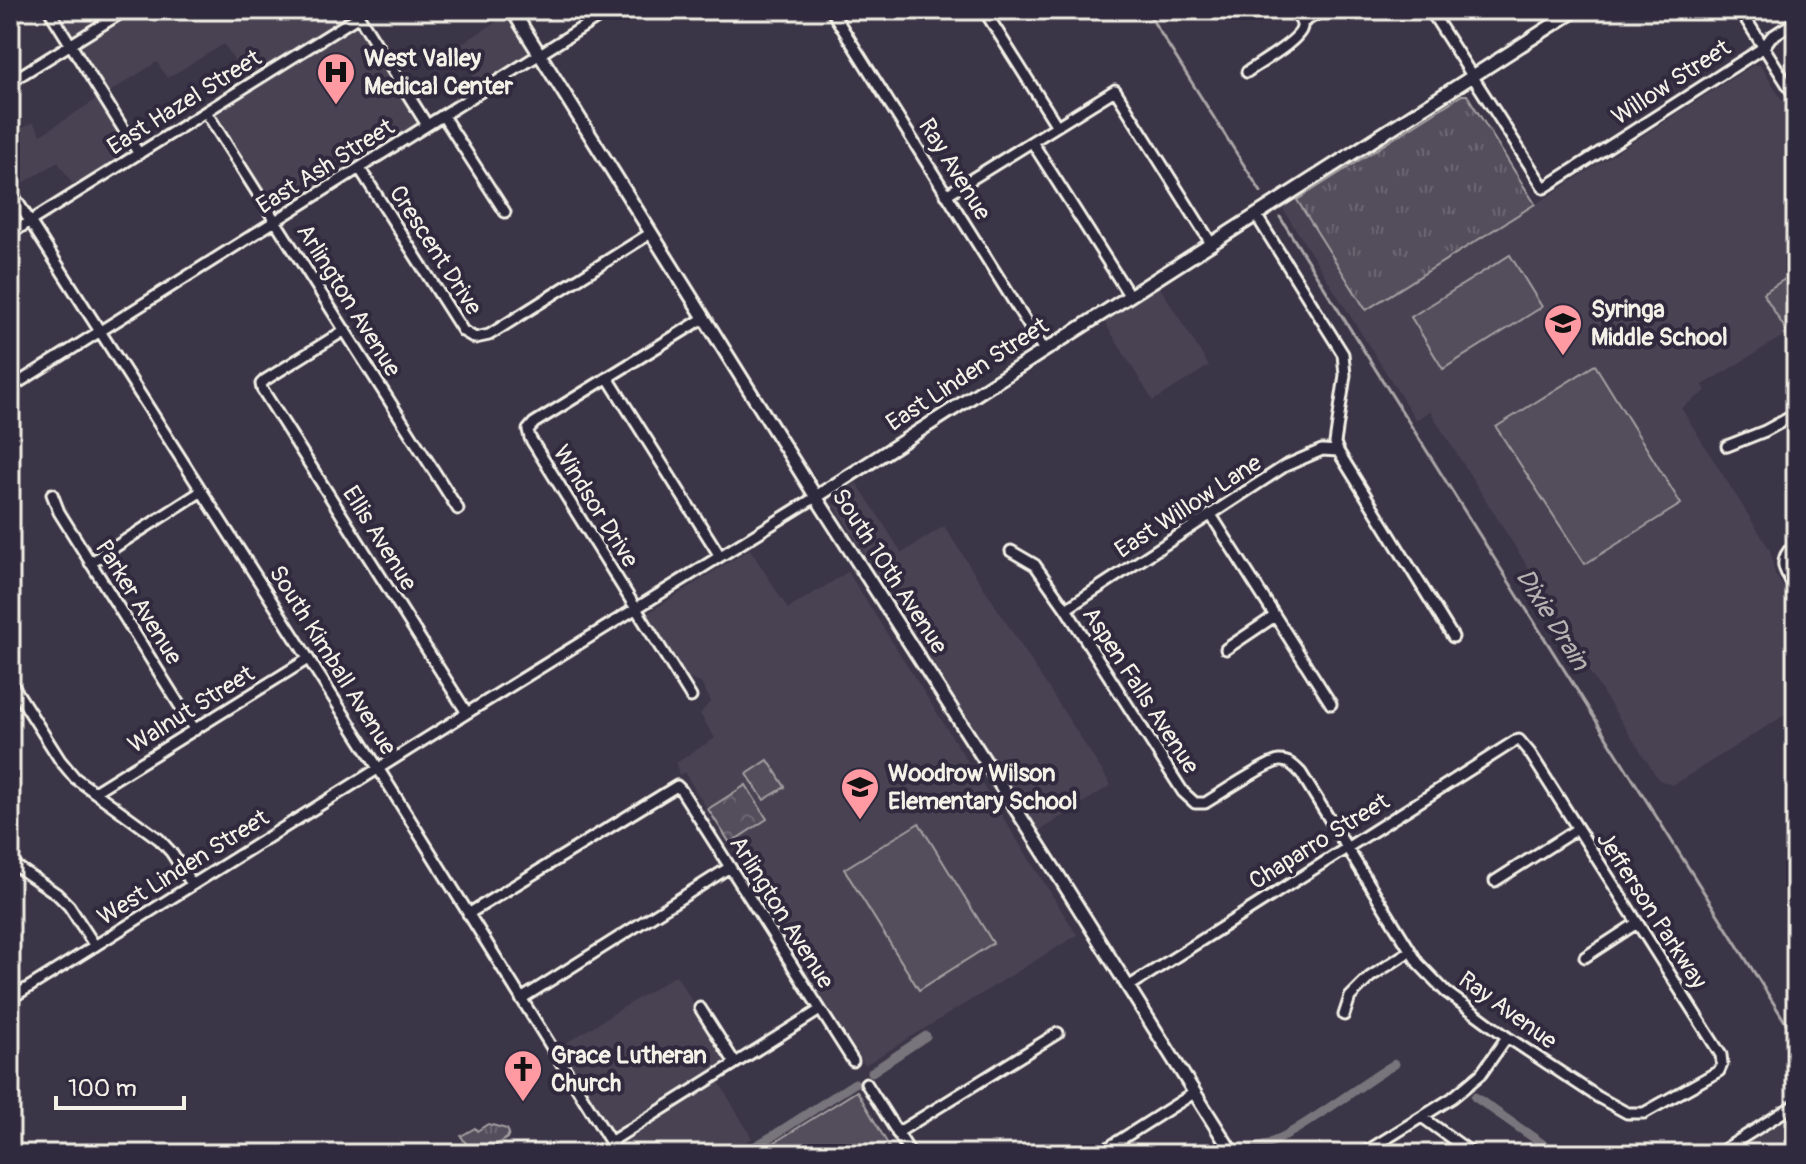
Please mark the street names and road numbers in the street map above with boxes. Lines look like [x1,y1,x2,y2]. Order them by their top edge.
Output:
street label: Willow Street [1607,33,1736,131]
street label: East Hazel Street [102,43,267,161]
street label: East Ash Street [251,112,400,220]
street label: Ray Avenue [912,113,997,226]
street label: Crescent Drive [383,180,488,321]
street label: Arlington Avenue [290,219,407,382]
street label: East Linden Street [881,311,1054,438]
street label: Windsor Drive [547,440,645,573]
street label: East Willow Lane [1110,448,1267,565]
street label: Ellis Avenue [336,481,423,596]
street label: South 10th Avenue [825,483,954,659]
street label: Parker Avenue [89,535,188,670]
street label: South Kimball Avenue [263,560,403,760]
street label: Aspen Falls Avenue [1076,601,1205,779]
street label: Walnut Street [123,659,260,760]
street label: Chaparro Street [1244,787,1395,896]
street label: West Linden Street [92,803,274,932]
street label: Jefferson Parkway [1590,826,1713,994]
street label: Arlington Avenue [723,831,840,994]
street label: Ray Avenue [1453,965,1563,1056]

